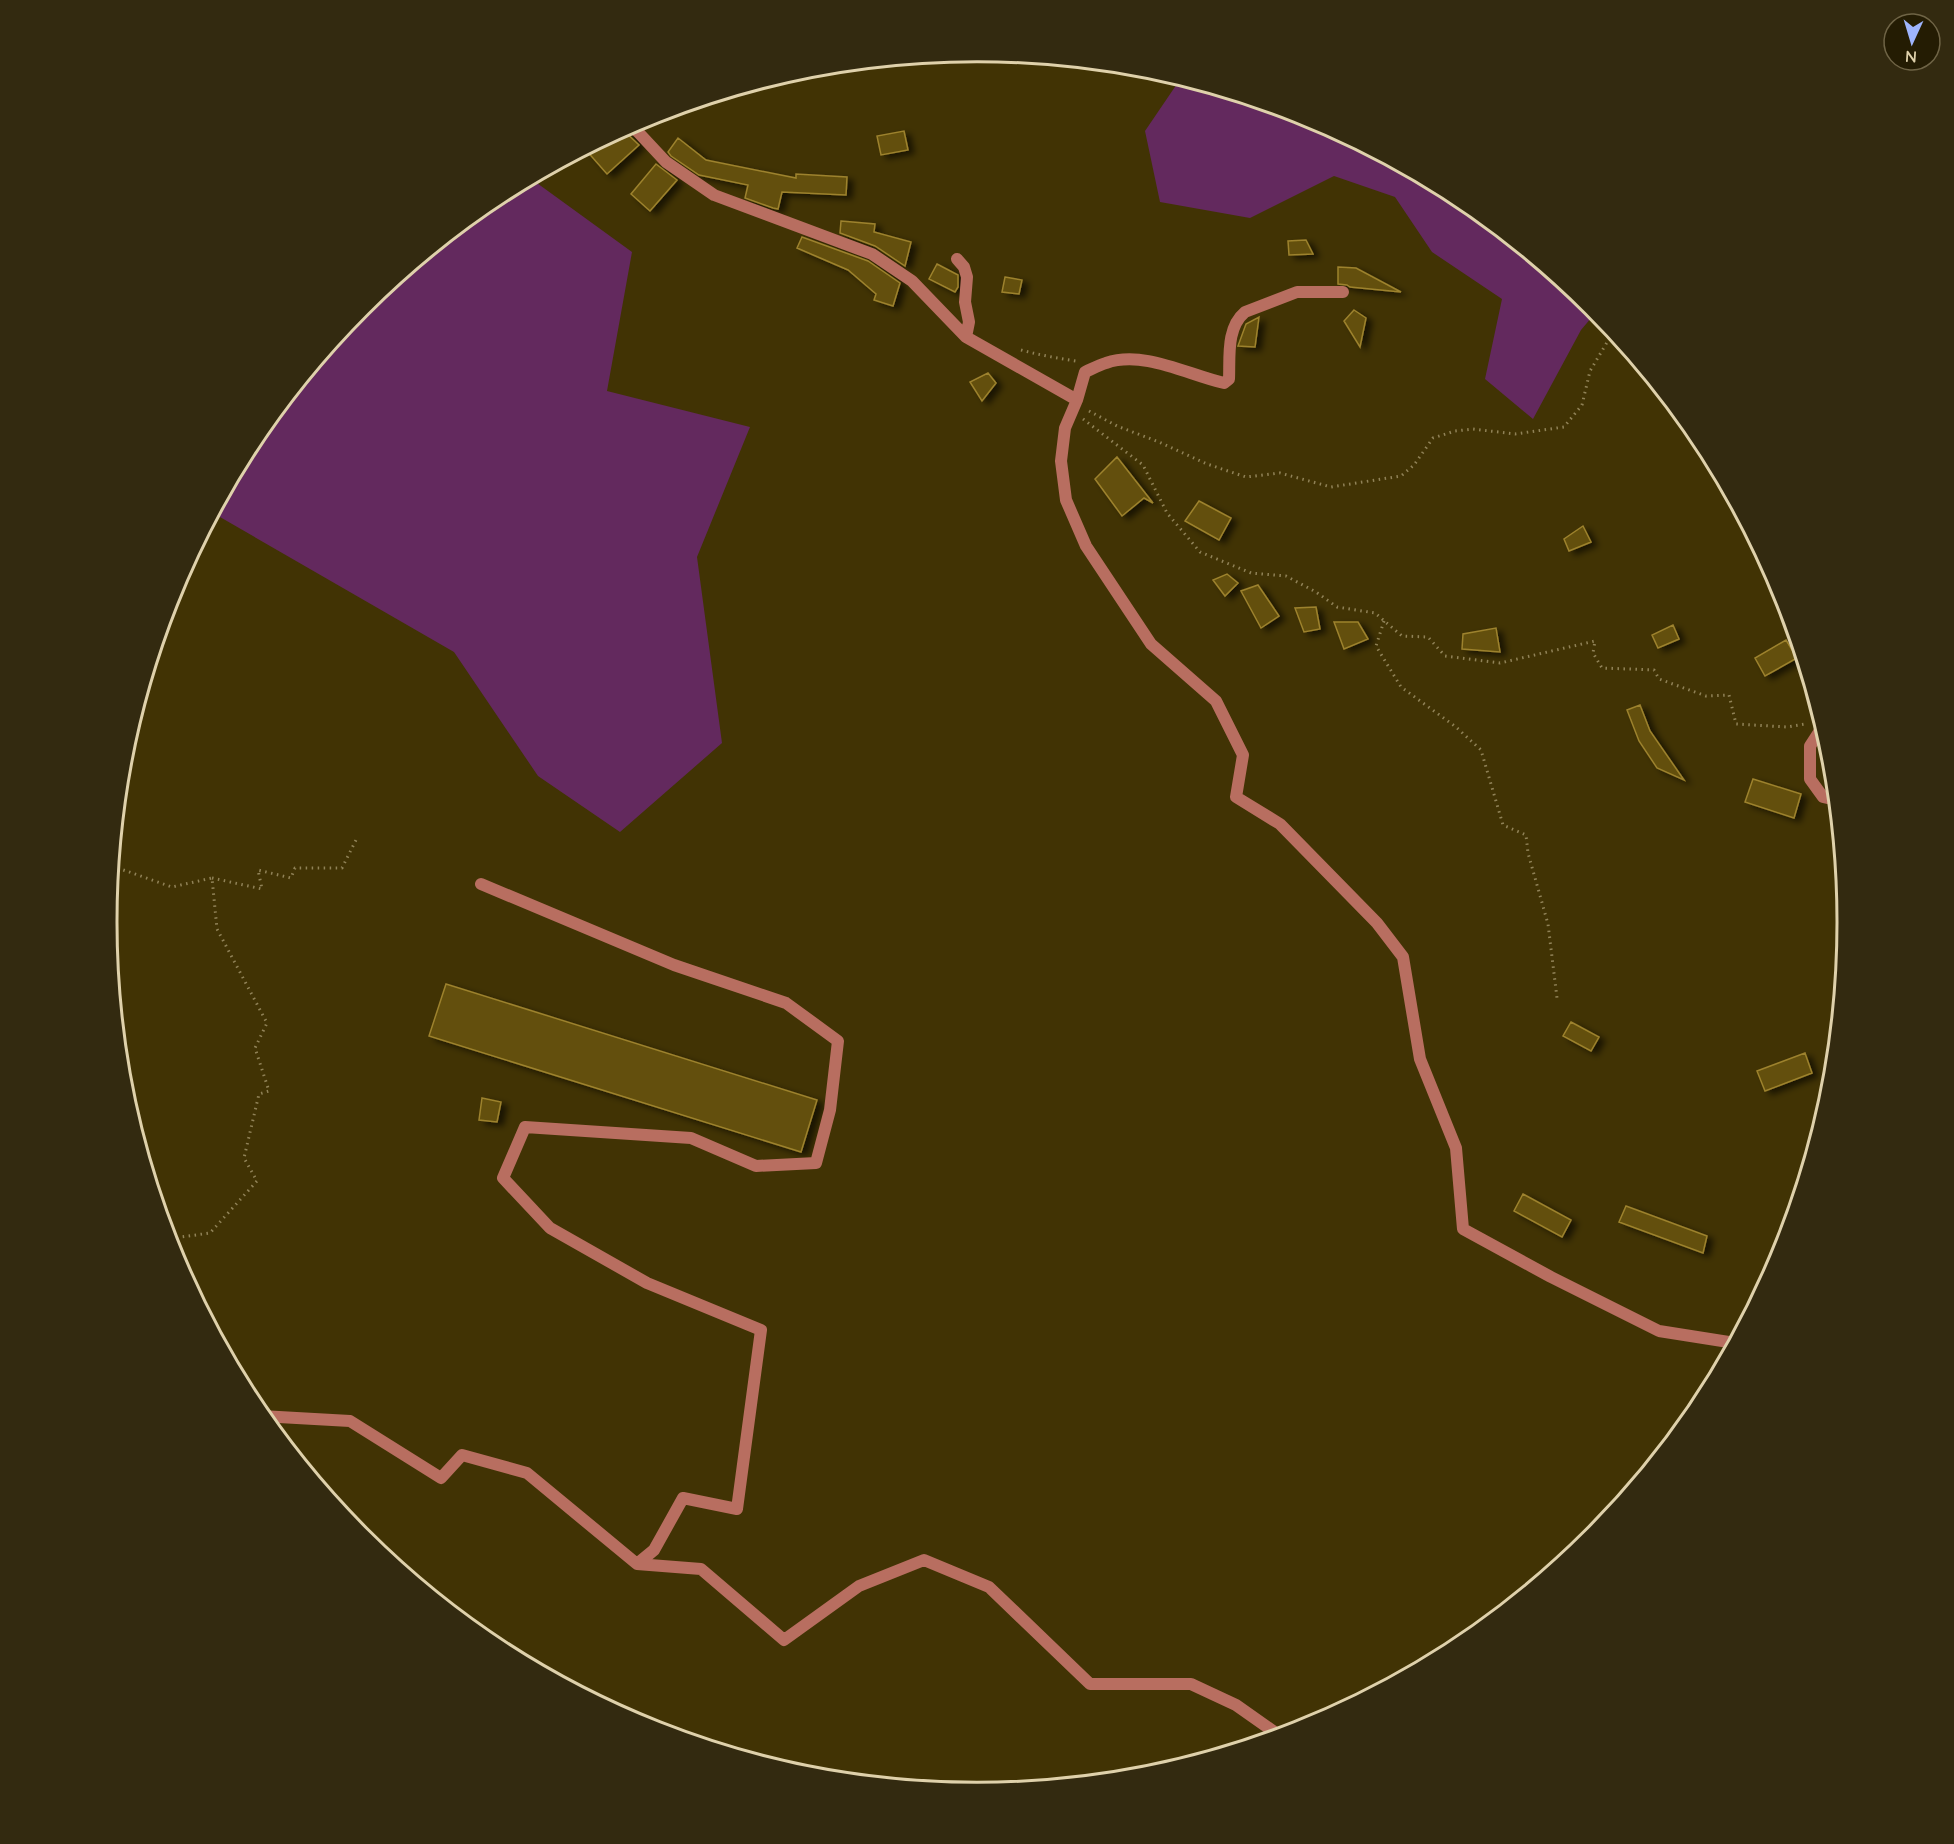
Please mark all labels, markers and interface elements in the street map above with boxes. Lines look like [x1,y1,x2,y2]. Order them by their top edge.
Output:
north arrow [1882,12,1942,72]
text: N [1904,47,1918,67]

